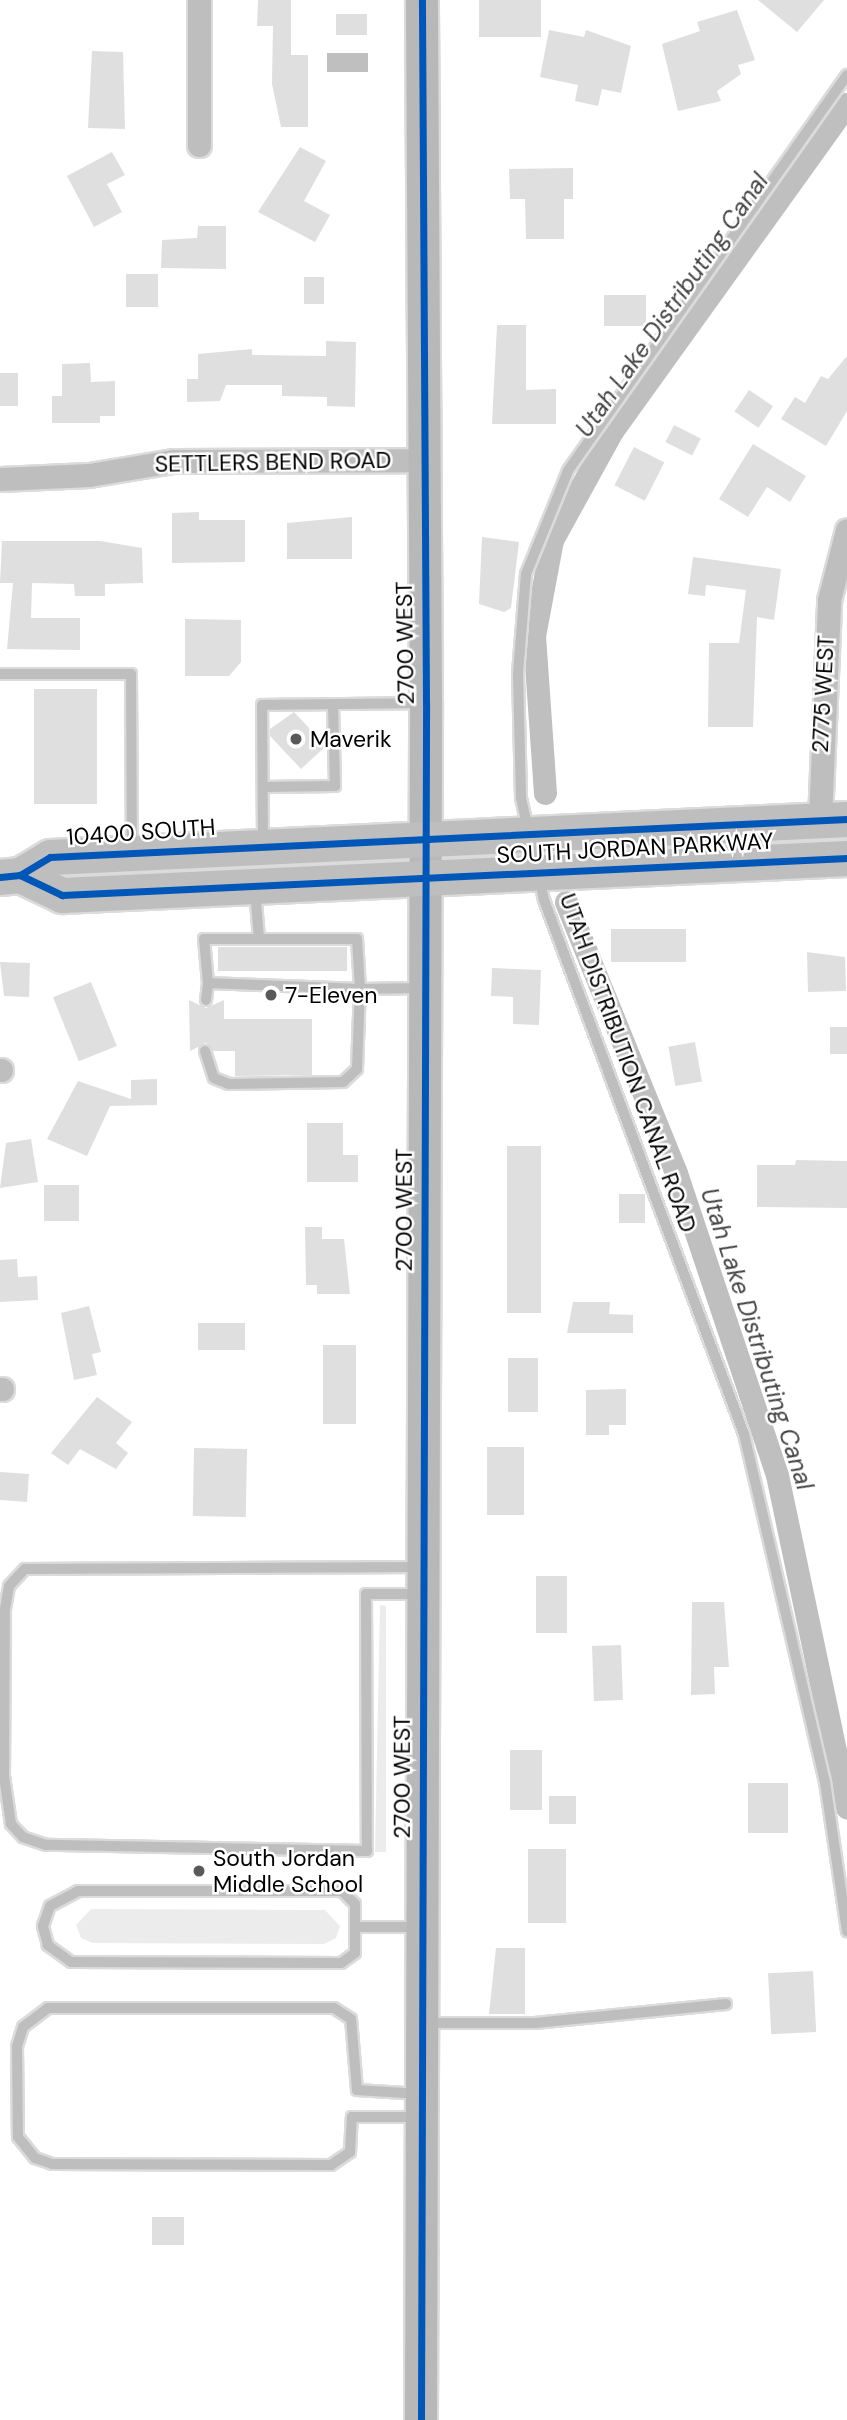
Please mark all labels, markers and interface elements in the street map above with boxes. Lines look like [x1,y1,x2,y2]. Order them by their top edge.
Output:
water label: Utah Lake Distributing Canal [570,168,774,442]
street label: SETTLERS BEND ROAD [155,446,391,478]
street label: 2700 WEST [390,581,420,705]
street label: 2775 WEST [806,634,840,754]
place label: Maverik [310,725,392,753]
marker: Maverik [288,731,304,747]
street label: 10400 SOUTH [66,813,216,851]
street label: SOUTH JORDAN PARKWAY [496,827,774,869]
street label: UTAH DISTRIBUTION CANAL ROAD [554,890,702,1236]
place label: 7-Eleven [285,981,377,1009]
marker: 7-Eleven [263,987,279,1003]
street label: 2700 WEST [390,1148,418,1272]
water label: Utah Lake Distributing Canal [695,1185,819,1493]
street label: 2700 WEST [388,1715,416,1839]
place label: South Jordan Middle School [213,1844,363,1898]
marker: South Jordan Middle School [191,1863,207,1879]

